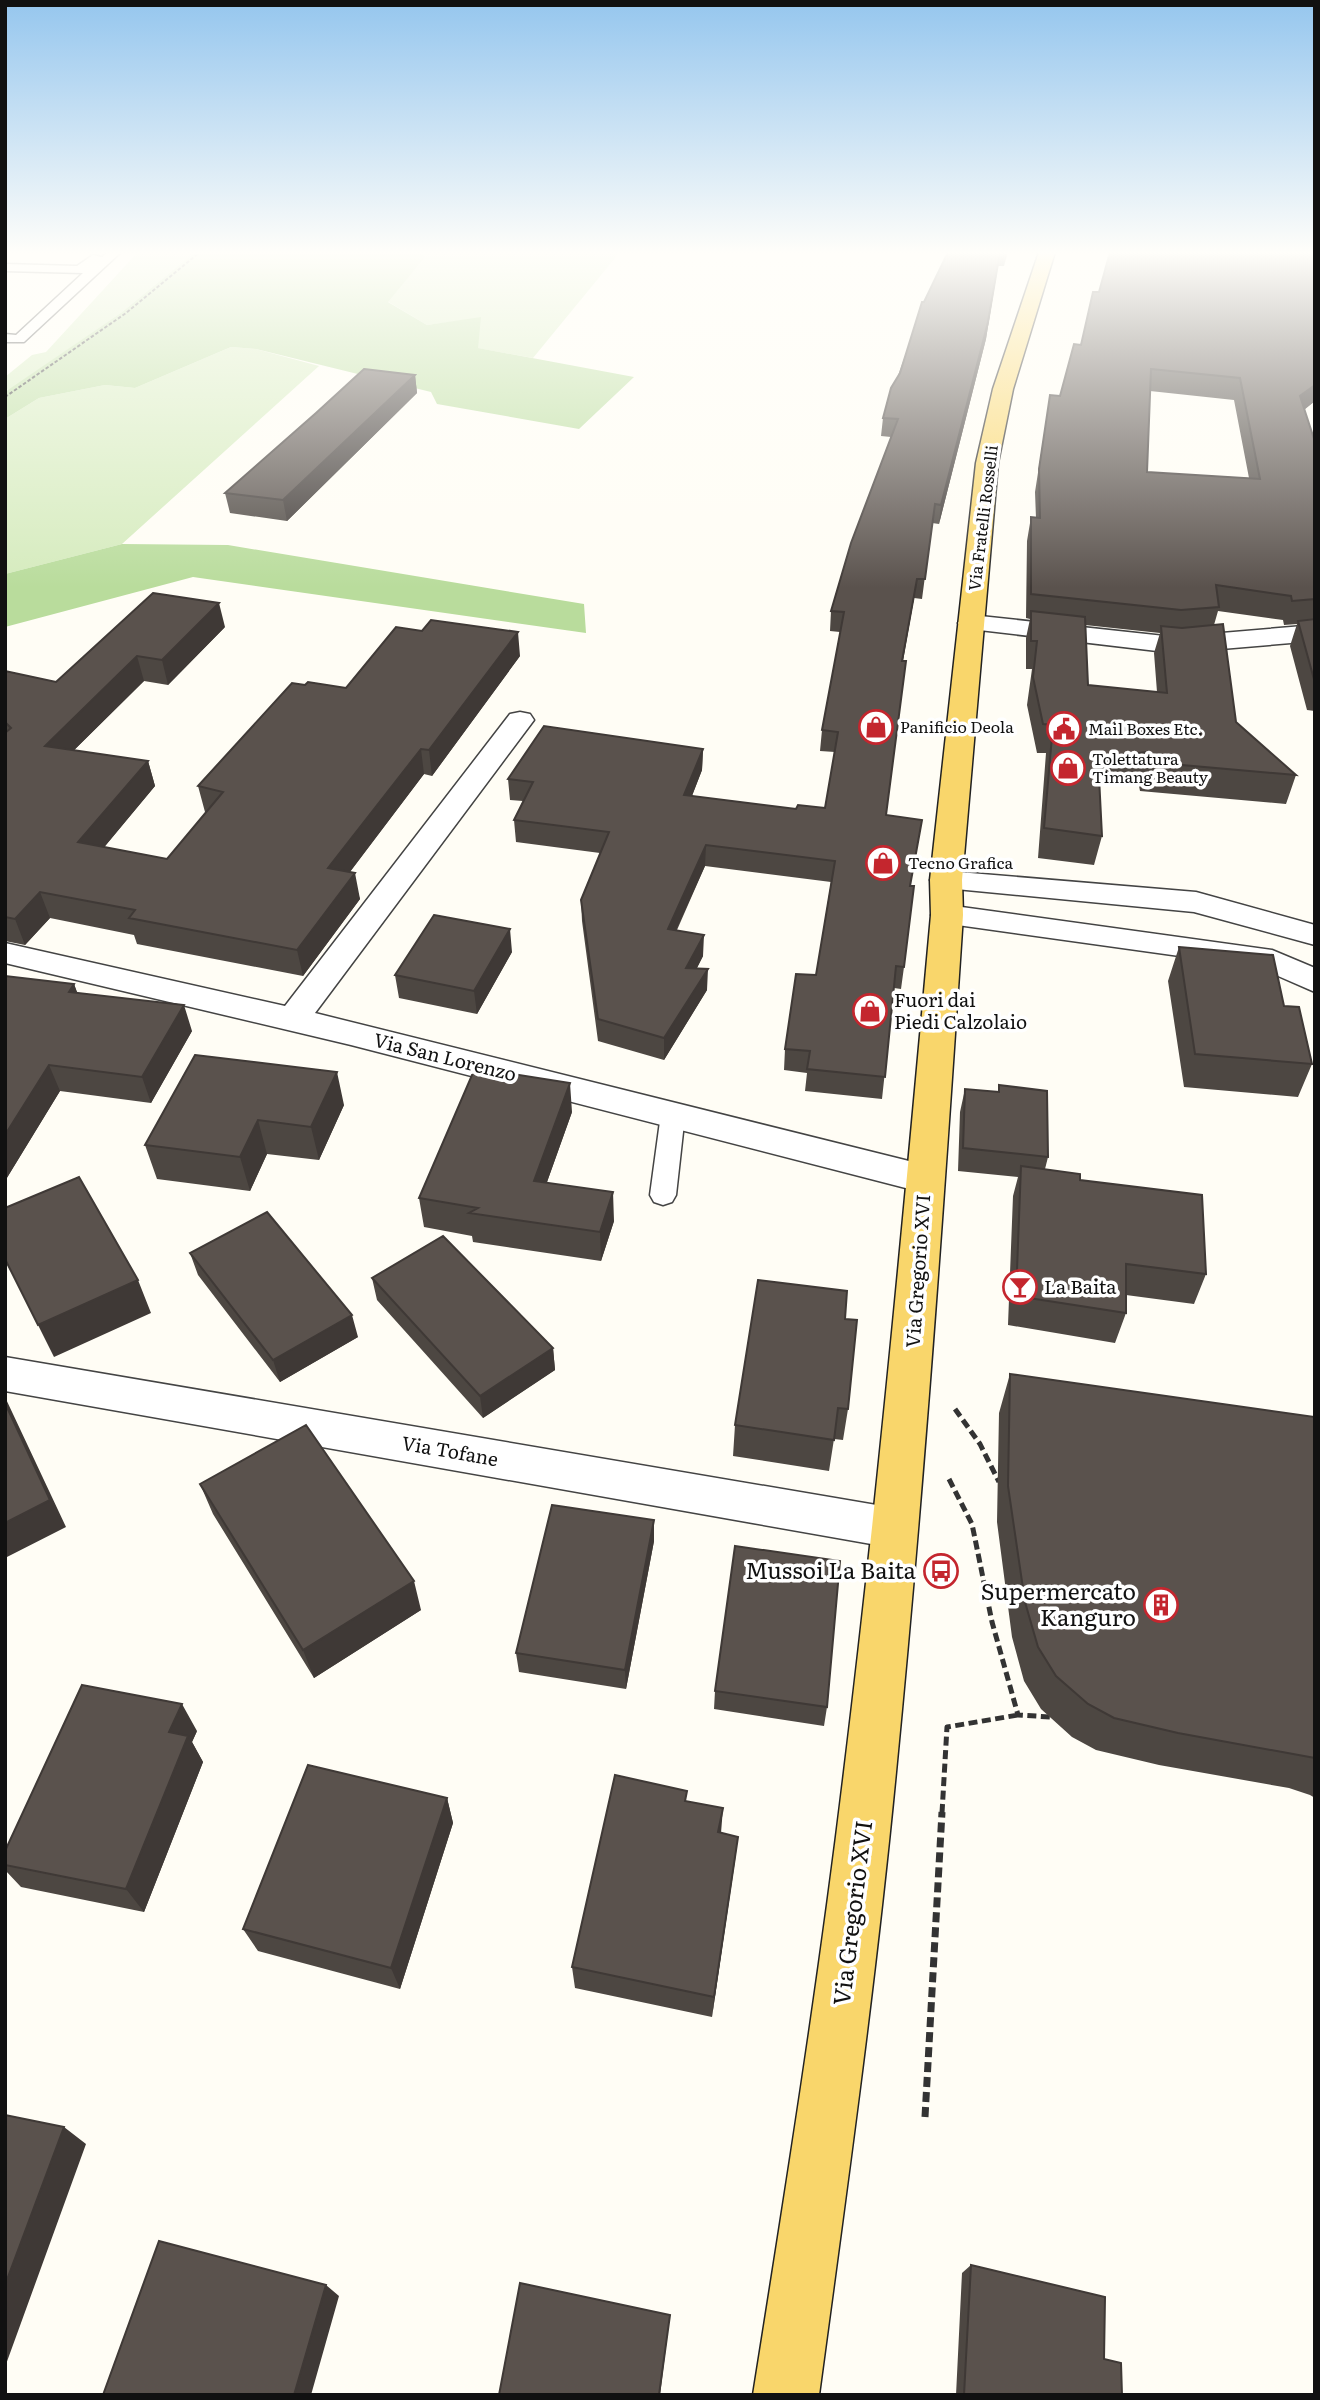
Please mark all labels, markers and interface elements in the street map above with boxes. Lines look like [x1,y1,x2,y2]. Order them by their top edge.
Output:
street label: Via Fratelli Rosselli [961,444,1003,592]
shop icon: Panificio Deola [857,708,895,746]
public building icon: Mail Boxes Etc. [1045,710,1083,748]
place label: Panificio Deola [900,714,1014,738]
place label: Mail Boxes Etc. [1088,716,1203,740]
place label: Tolettatura Timang Beauty [1092,746,1209,788]
shop icon: Tolettatura Timang Beauty [1049,749,1087,787]
shop icon: Tecno Grafica [864,844,902,882]
place label: Tecno Grafica [908,850,1014,874]
place label: Fuori dai Piedi Calzolaio [894,985,1027,1035]
shop icon: Fuori dai Piedi Calzolaio [851,992,889,1030]
street label: Via San Lorenzo [371,1025,520,1087]
street label: Via Gregorio XVI [898,1193,936,1349]
bar icon: La Baita [1001,1268,1039,1306]
place label: La Baita [1044,1272,1117,1300]
street label: Via Tofane [400,1428,501,1472]
place label: Mussoi La Baita [745,1552,917,1586]
bus stop icon: Mussoi La Baita [922,1552,960,1590]
place label: Supermercato Kanguro [981,1573,1136,1633]
building icon: Supermercato Kanguro [1142,1586,1180,1624]
street label: Via Gregorio XVI [823,1818,879,2007]

